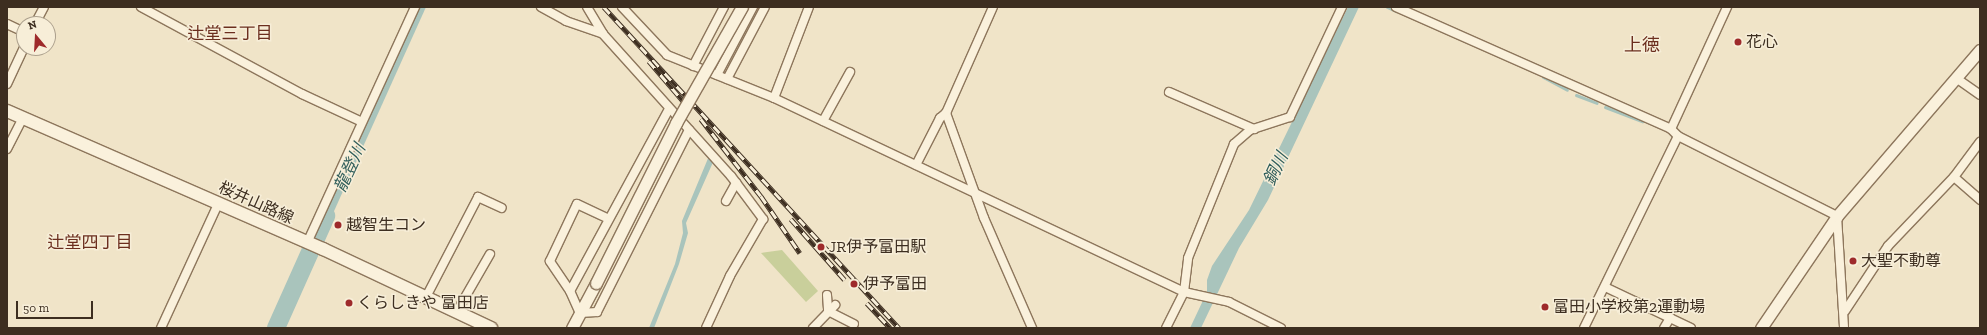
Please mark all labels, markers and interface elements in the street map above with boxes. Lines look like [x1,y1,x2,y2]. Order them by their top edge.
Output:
north arrow [16,16,56,56]
text: N [26,18,38,33]
district label: 辻堂三丁目 [188,24,272,44]
place label: 花心 [1746,32,1778,52]
district label: 上徳 [1624,34,1660,56]
marker: 花心 [1733,37,1743,47]
water label: 龍登川 [330,141,370,195]
water label: 銅川 [1260,149,1292,189]
street label: 桜井山路線 [216,178,296,228]
place label: 越智生コン [346,215,426,235]
marker: 越智生コン [333,220,343,230]
district label: 辻堂四丁目 [48,233,132,253]
place label: JR伊予富田駅 [829,237,926,257]
marker: JR伊予富田駅 [816,242,826,252]
place label: 大聖不動尊 [1861,251,1941,271]
marker: 大聖不動尊 [1848,256,1858,266]
place label: 伊予富田 [863,274,927,294]
marker: 伊予富田 [848,278,860,290]
scale bar [18,293,95,319]
place label: くらしきや 富田店 [357,293,489,313]
place label: 富田小学校第2運動場 [1553,297,1705,317]
marker: くらしきや 富田店 [344,298,354,308]
text: 50 m [23,301,49,315]
marker: 富田小学校第2運動場 [1540,302,1550,312]

